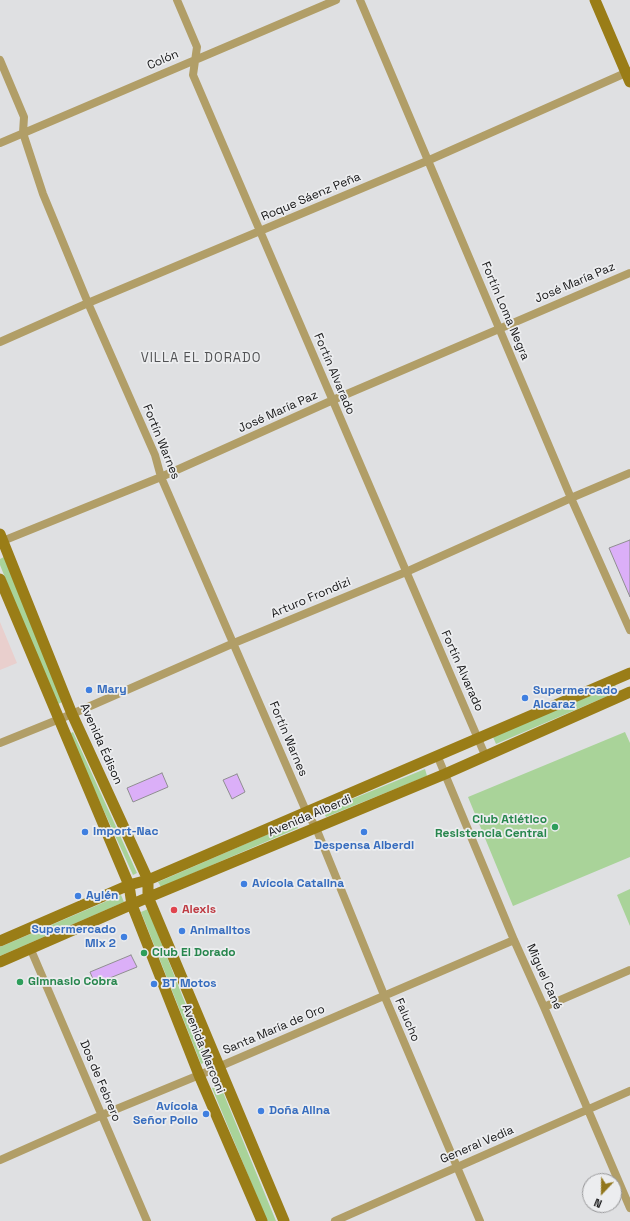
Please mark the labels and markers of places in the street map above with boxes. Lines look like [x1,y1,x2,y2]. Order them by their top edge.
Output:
place label: Mary [97,683,127,697]
place label: Supermercado Alcaraz [533,684,618,712]
marker: Mary [84,685,94,695]
marker: Supermercado Alcaraz [520,693,530,703]
place label: Club Atlético Resistencia Central [435,813,547,841]
marker: Club Atlético Resistencia Central [550,822,560,832]
place label: Import-Nac [93,825,158,839]
marker: Import-Nac [80,827,90,837]
marker: Despensa Alberdi [359,827,369,837]
place label: Despensa Alberdi [314,839,414,853]
place label: Avícola Catalina [252,877,344,891]
marker: Avícola Catalina [239,879,249,889]
place label: Aylén [86,889,119,903]
marker: Aylén [73,891,83,901]
place label: Alexis [182,903,216,917]
marker: Alexis [169,905,179,915]
place label: Supermercado Mix 2 [31,923,116,951]
place label: Animalitos [190,924,251,938]
marker: Animalitos [177,926,187,936]
marker: Supermercado Mix 2 [119,932,129,942]
place label: Club El Dorado [152,946,236,960]
marker: Club El Dorado [139,948,149,958]
place label: Gimnasio Cobra [28,975,118,989]
marker: Gimnasio Cobra [15,977,25,987]
place label: BT Motos [162,977,217,991]
marker: BT Motos [149,979,159,989]
place label: Avícola Señor Pollo [133,1100,198,1128]
place label: Doña Alina [269,1104,330,1118]
marker: Doña Alina [256,1106,266,1116]
marker: Avícola Señor Pollo [201,1109,211,1119]

